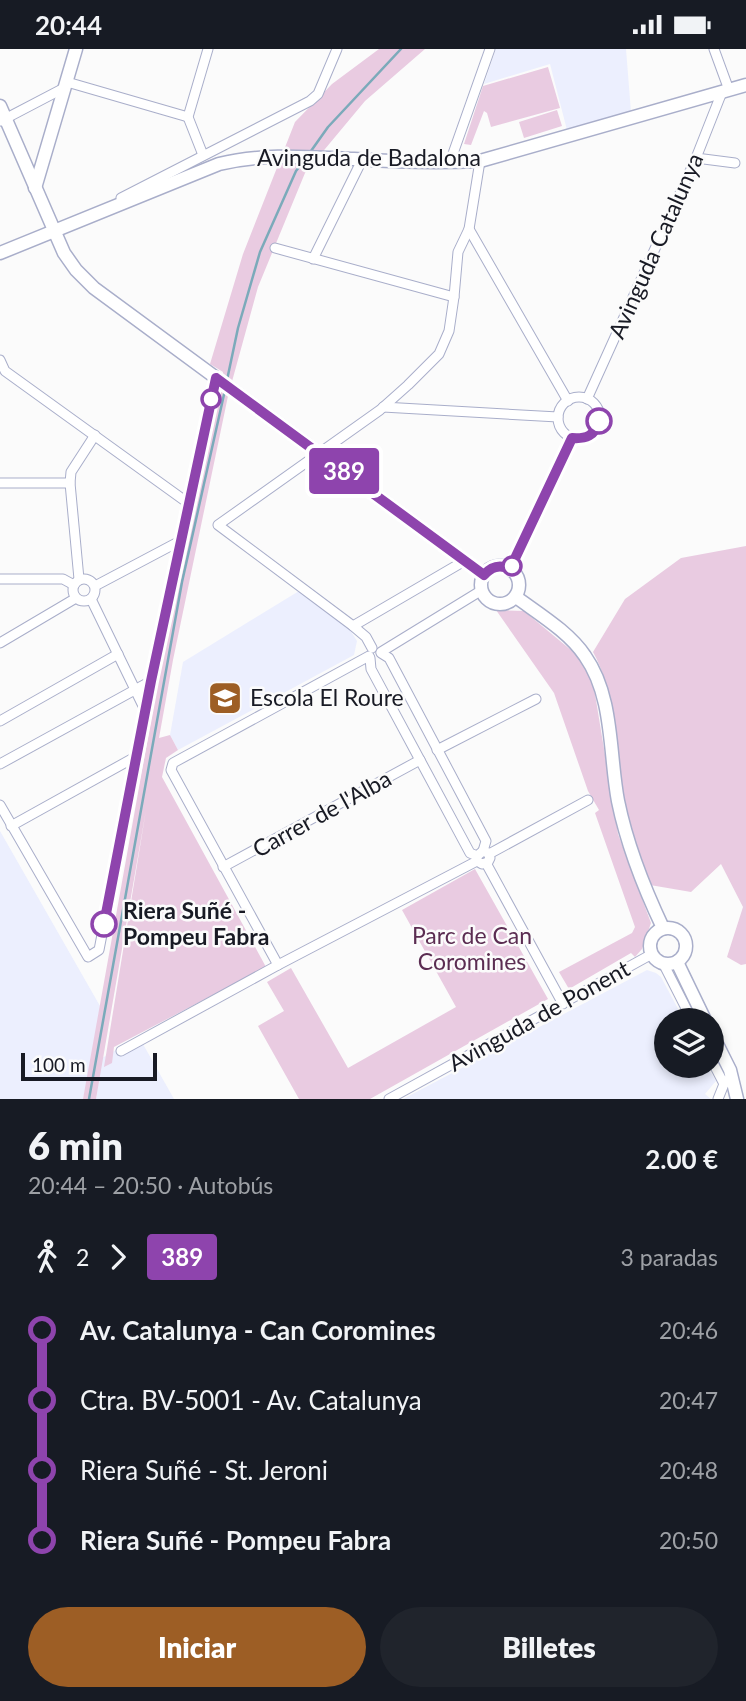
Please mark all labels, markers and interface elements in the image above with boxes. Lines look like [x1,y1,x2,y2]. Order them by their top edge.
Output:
text: 20:44 [35,9,102,41]
street label: Avinguda de Badalona [257,143,481,171]
street label: Avinguda Catalunya [602,149,709,343]
unlabelled marker [201,389,221,409]
unlabelled marker [586,408,612,434]
line badge: 389 [304,448,384,494]
text: 389 [323,456,365,485]
unlabelled marker [502,556,522,576]
school or university icon: Escola El Roure [206,679,244,717]
place label: Escola El Roure [250,683,404,711]
street label: Carrer de l'Alba [247,764,396,863]
place label: Riera Suñé - Pompeu Fabra [123,896,269,950]
marker: Riera Suñé - Pompeu Fabra [91,911,117,937]
park label: Parc de Can Coromines [412,921,532,975]
street label: Avinguda de Ponent [443,953,635,1077]
map controls [654,1008,724,1078]
button: layers [654,1008,724,1078]
scale bar [21,1050,158,1082]
text: 100 m [32,1053,86,1076]
text: 6 min [28,1122,123,1168]
text: 2.00 € [645,1143,718,1175]
text: 20:44 – 20:50 · Autobús [28,1171,273,1199]
icon: walk [28,1238,66,1276]
icon: forward [99,1238,137,1276]
text: 389 [161,1242,203,1271]
text: 2 [76,1243,89,1271]
text: 3 paradas [621,1243,718,1271]
text: Av. Catalunya - Can Coromines [80,1314,436,1346]
text: 20:46 [659,1316,718,1344]
text: Ctra. BV-5001 - Av. Catalunya [80,1384,422,1416]
text: 20:47 [659,1386,718,1414]
text: Riera Suñé - St. Jeroni [80,1454,328,1486]
text: 20:48 [659,1456,718,1484]
text: Riera Suñé - Pompeu Fabra [80,1524,391,1556]
text: 20:50 [659,1526,718,1554]
button: Iniciar [28,1607,366,1687]
button: Billetes [380,1607,718,1687]

